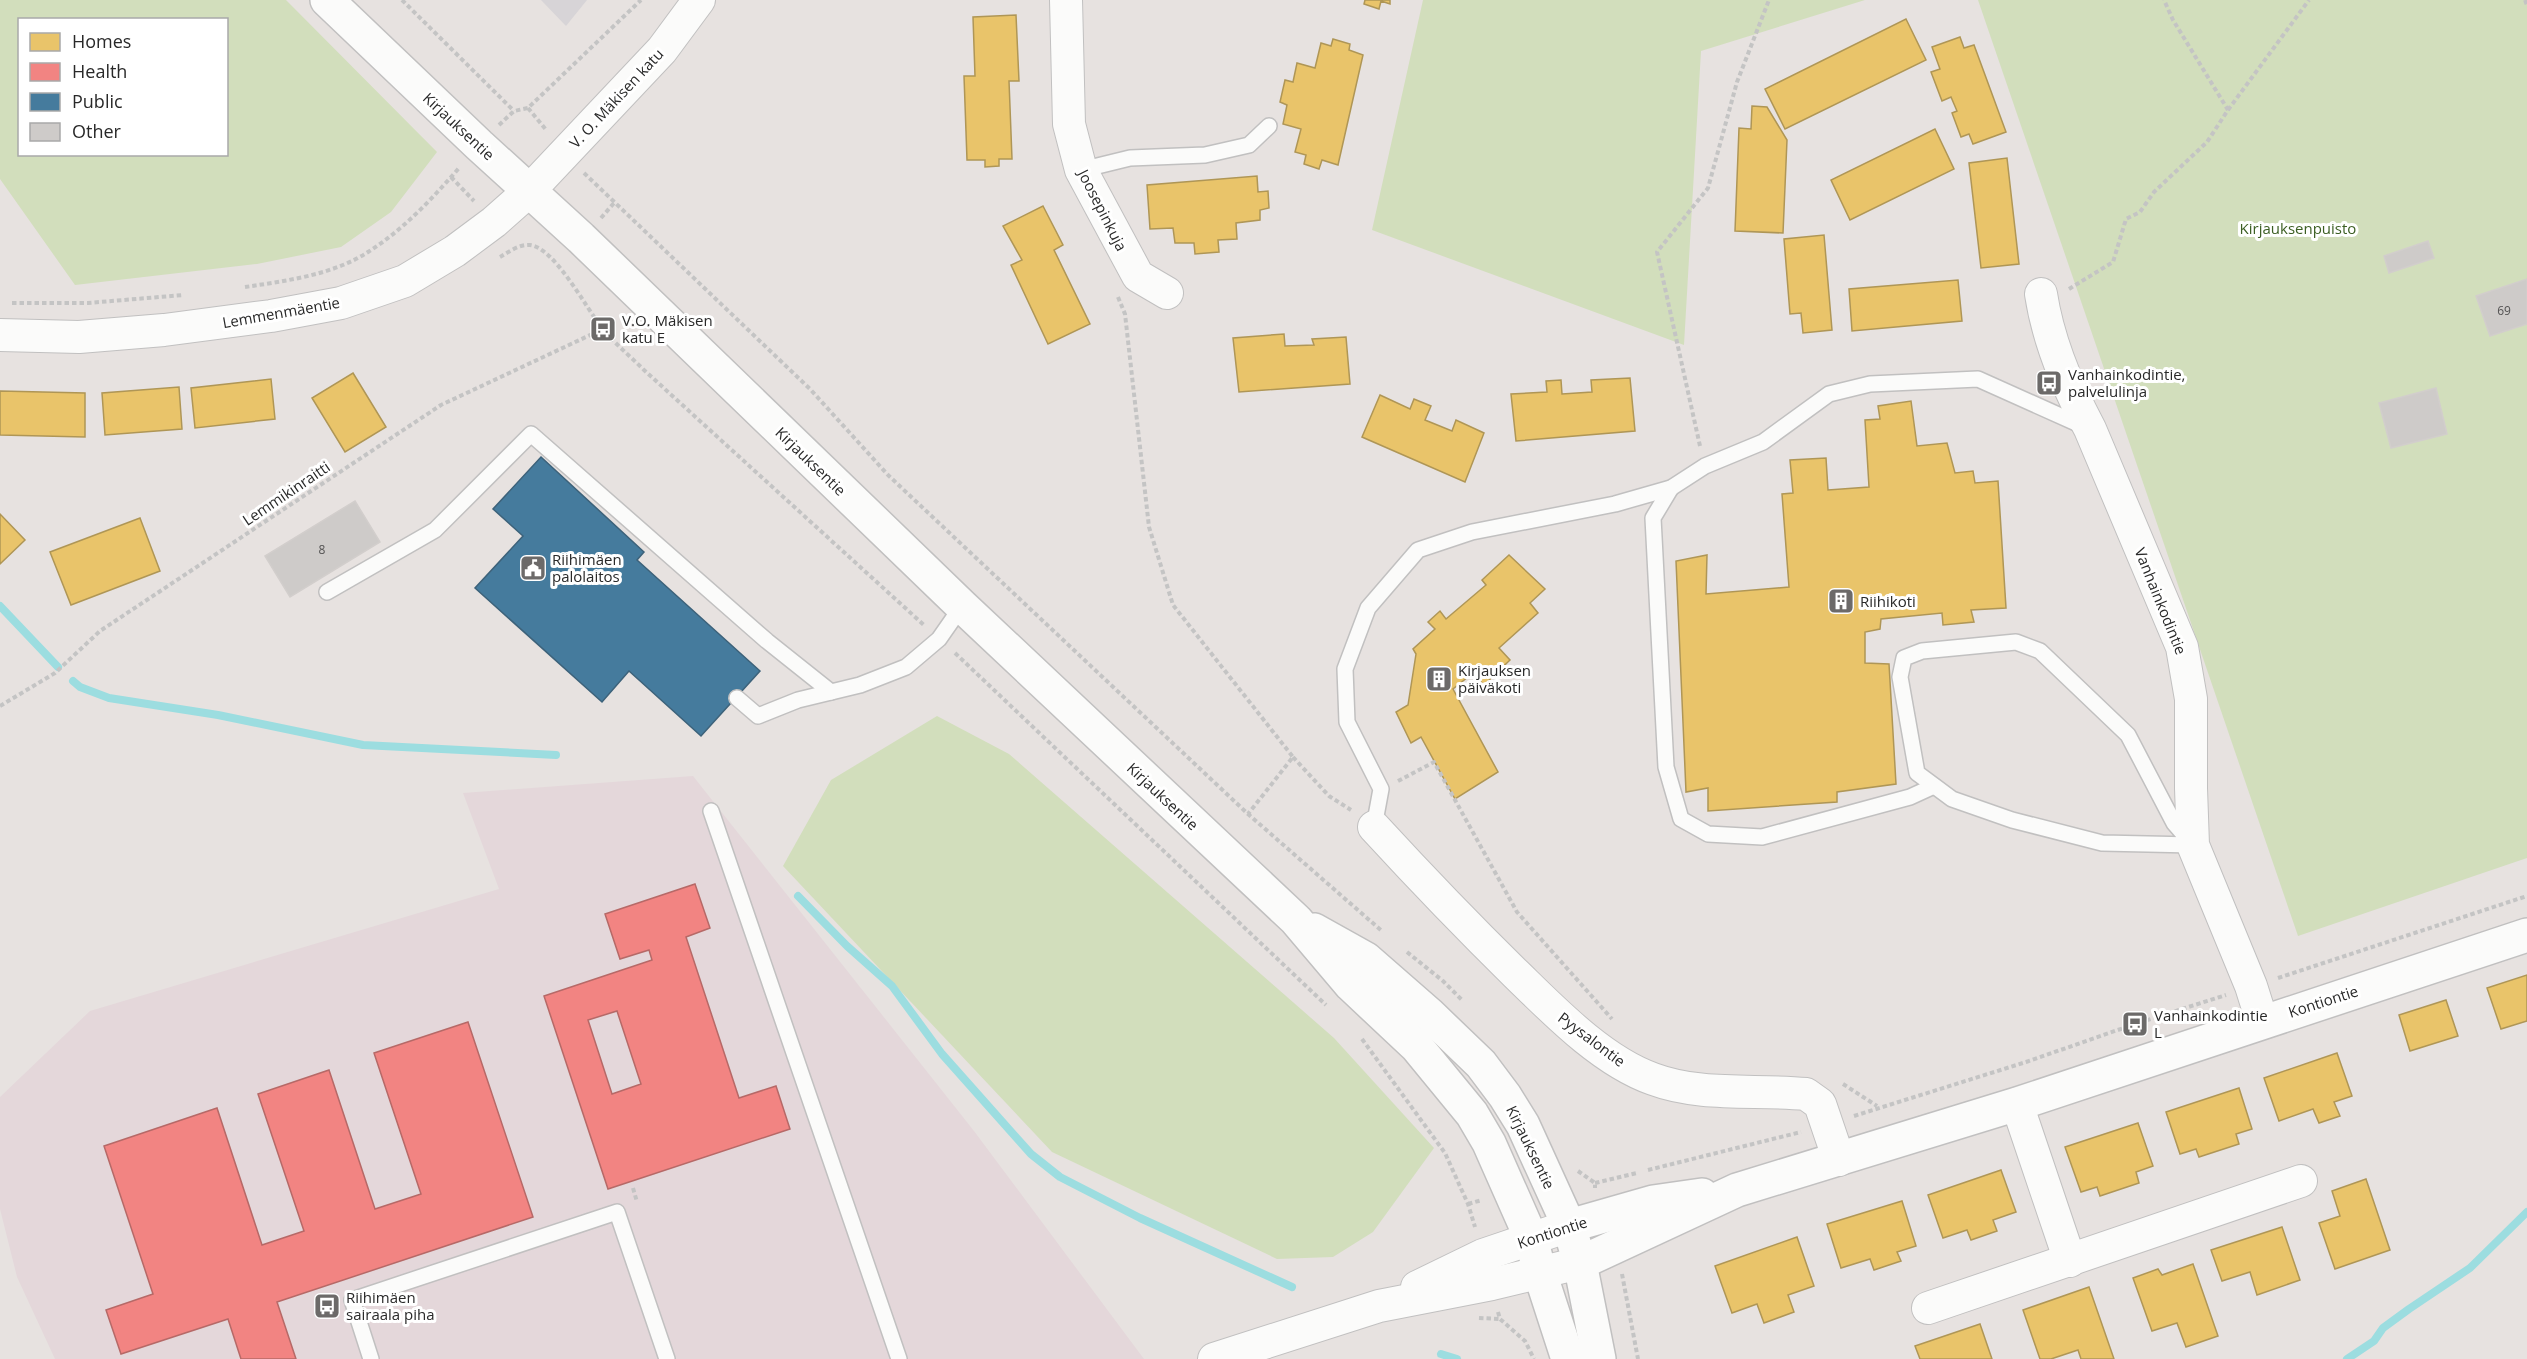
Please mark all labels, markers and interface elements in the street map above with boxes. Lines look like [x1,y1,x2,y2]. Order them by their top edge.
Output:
legend [18,18,228,156]
text: Homes [72,29,131,53]
street label: V. O. Mäkisen katu [565,44,667,152]
text: Health [72,59,127,83]
street label: Kirjauksentie [419,88,499,164]
text: Public [72,89,123,113]
text: Other [72,119,122,143]
street label: Joosepinkuja [1073,164,1132,254]
park label: Kirjauksenpuisto [2240,218,2356,238]
street label: Lemmenmäentie [221,292,341,332]
house number: 69 [2497,302,2511,319]
place label: V.O. Mäkisen katu E [622,310,713,347]
bus stop icon: V.O. Mäkisen katu E [588,314,618,344]
place label: Vanhainkodintie, palvelulinja [2068,364,2186,401]
bus stop icon: Vanhainkodintie, palvelulinja [2034,368,2064,398]
street label: Kirjauksentie [771,422,851,500]
street label: Lemmikinraitti [238,456,334,530]
house number: 8 [319,541,326,558]
street label: Vanhainkodintie [2130,545,2192,657]
place label: Riihimäen palolaitos [552,549,622,586]
public building icon: Riihimäen palolaitos [518,553,548,583]
building icon: Riihikoti [1826,586,1856,616]
place label: Riihikoti [1860,591,1916,611]
place label: Kirjauksen päiväkoti [1458,660,1531,697]
building icon: Kirjauksen päiväkoti [1424,664,1454,694]
street label: Kirjauksentie [1123,758,1203,834]
street label: Kontiontie [2286,980,2360,1022]
place label: Vanhainkodintie L [2154,1005,2268,1042]
street label: Pyysalontie [1554,1007,1630,1071]
bus stop icon: Vanhainkodintie L [2120,1009,2150,1039]
street label: Kirjauksentie [1502,1102,1560,1192]
street label: Kontiontie [1515,1211,1589,1253]
place label: Riihimäen sairaala piha [346,1287,435,1324]
bus stop icon: Riihimäen sairaala piha [312,1291,342,1321]

